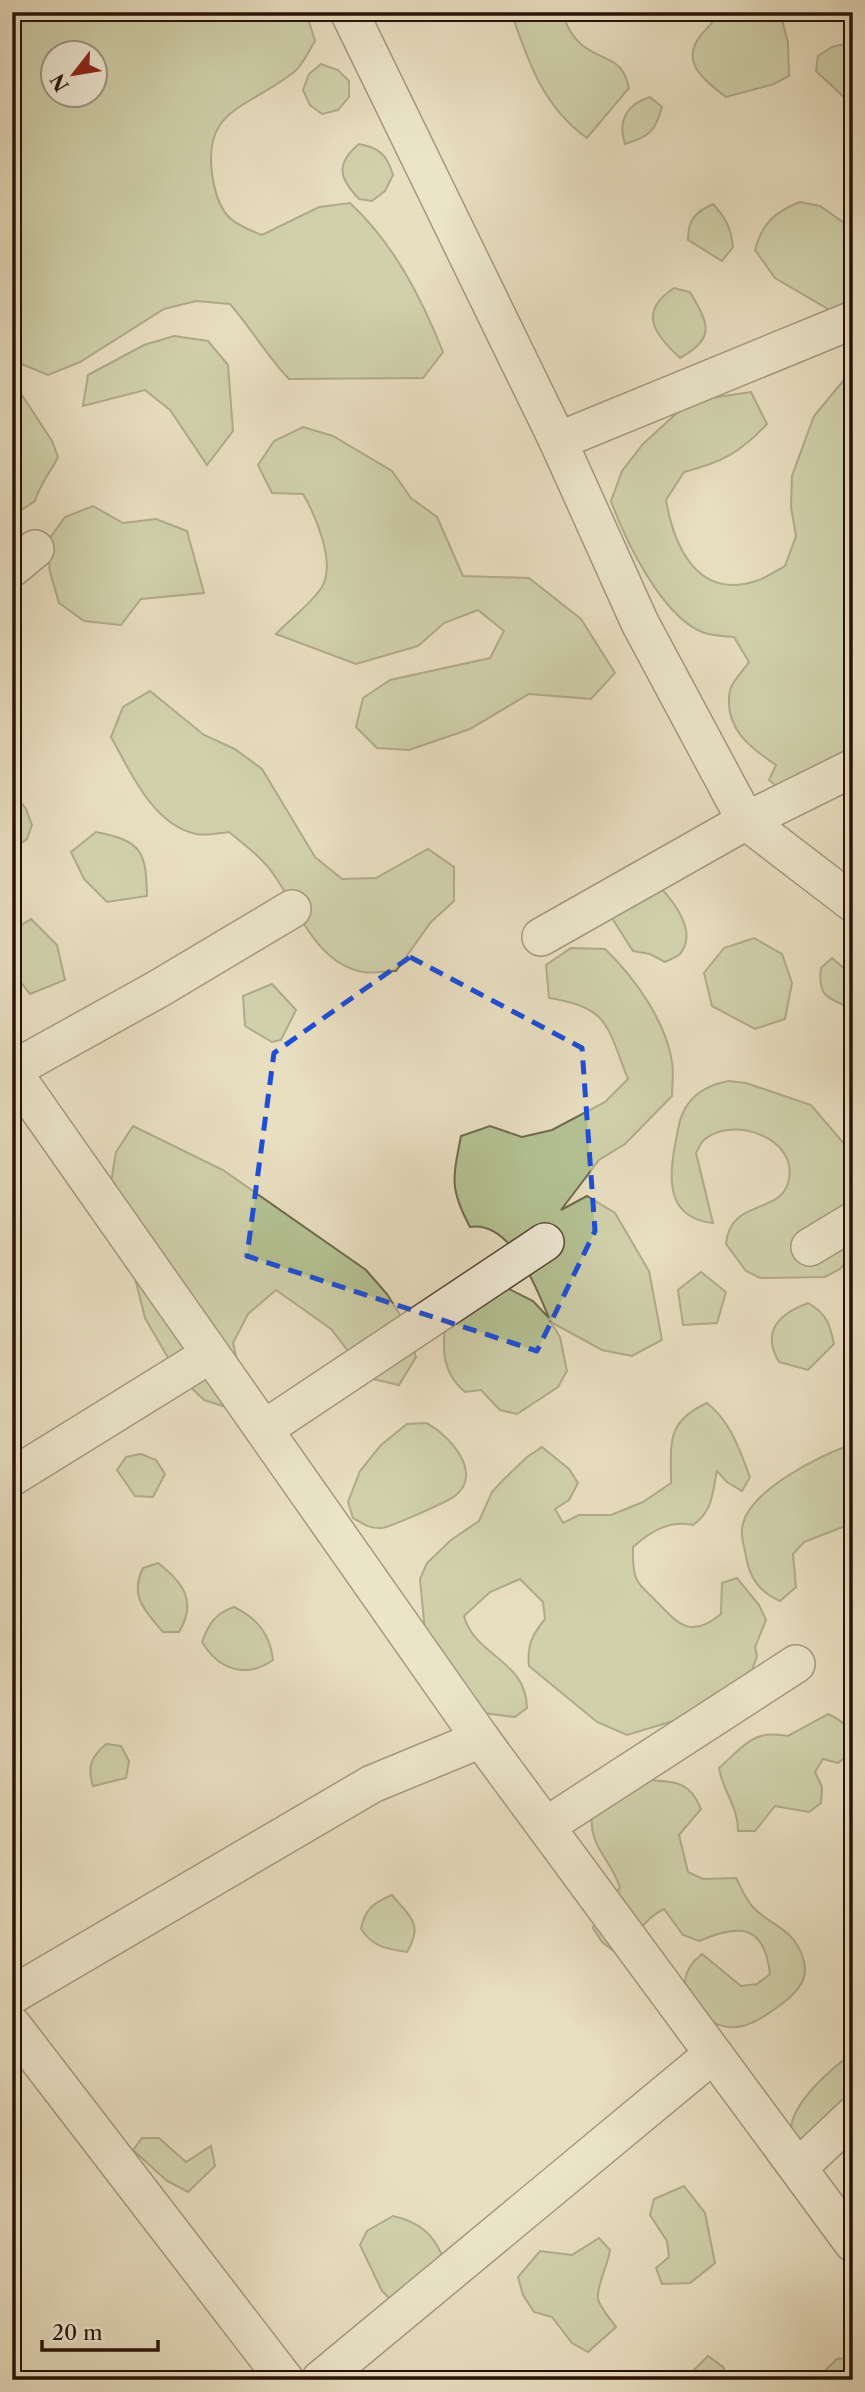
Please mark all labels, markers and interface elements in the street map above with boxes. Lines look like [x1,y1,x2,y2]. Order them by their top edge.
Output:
north arrow [38,38,108,108]
text: N [46,69,74,95]
scale bar [42,2308,158,2352]
text: 20 m [52,2320,103,2345]

